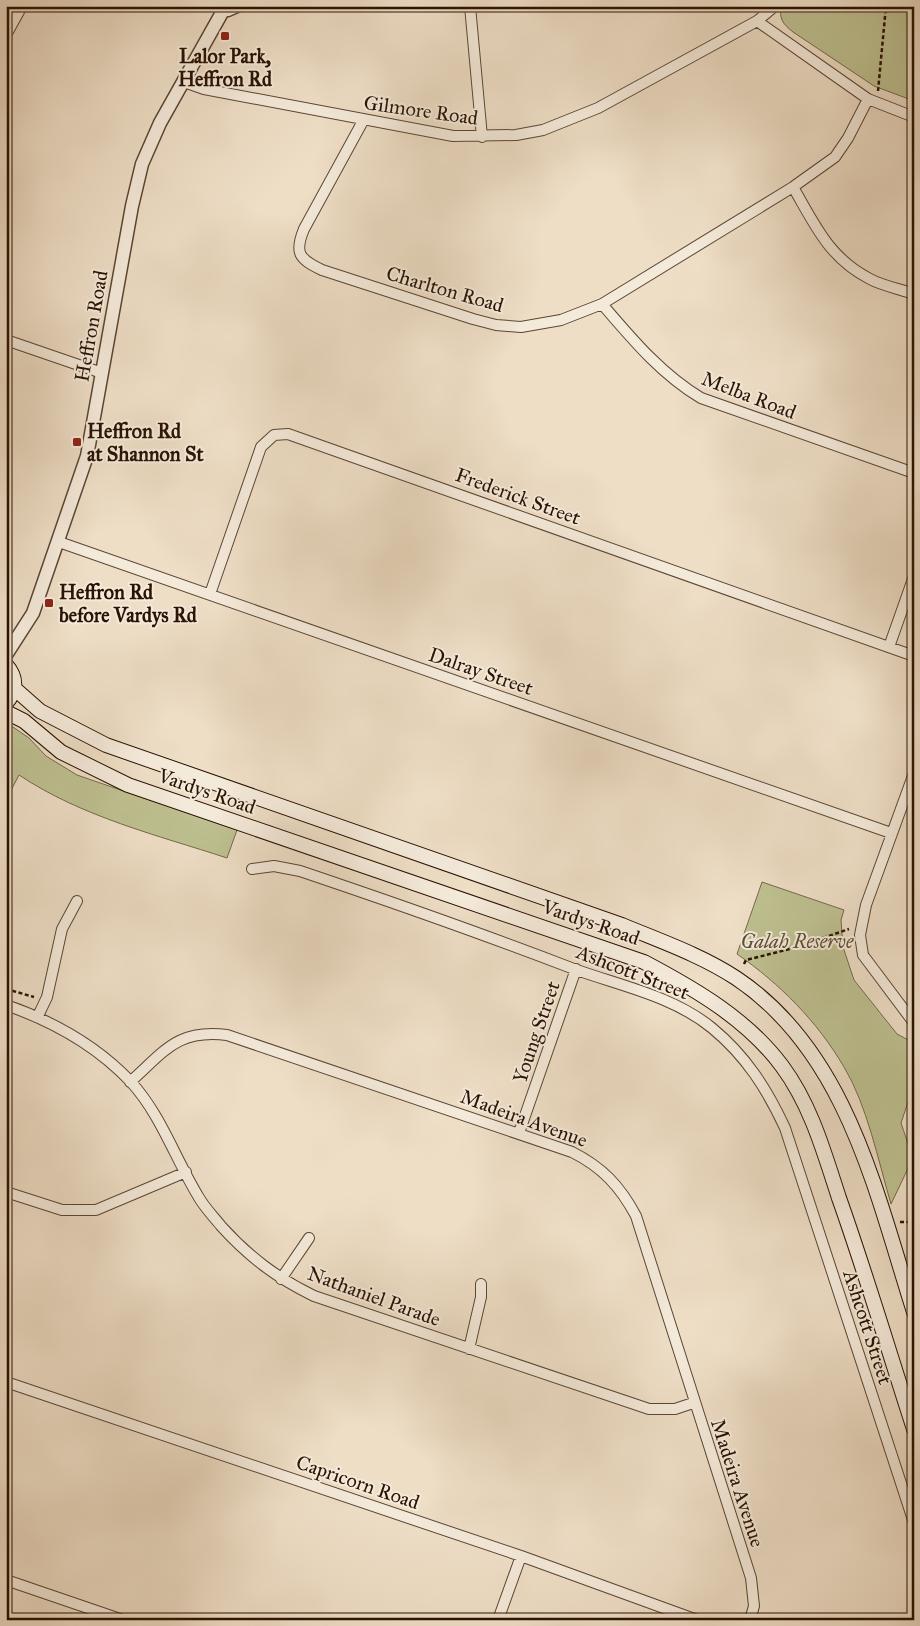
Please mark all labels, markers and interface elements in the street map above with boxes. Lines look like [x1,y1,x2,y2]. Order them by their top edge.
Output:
marker: Lalor Park, Heffron Rd [219,30,231,42]
place label: Lalor Park, Heffron Rd [178,44,273,91]
street label: Gilmore Road [362,90,480,130]
street label: Charlton Road [384,261,506,317]
street label: Heffron Road [69,268,113,384]
street label: Melba Road [698,366,800,424]
place label: Heffron Rd at Shannon St [87,419,204,466]
marker: Heffron Rd at Shannon St [71,436,83,448]
street label: Frederick Street [452,462,584,530]
place label: Heffron Rd before Vardys Rd [58,580,198,628]
marker: Heffron Rd before Vardys Rd [43,597,55,609]
street label: Dalray Street [426,642,536,700]
street label: Vardys Road [154,763,259,819]
street label: Vardys Road [538,894,643,950]
park label: Galah Reserve [741,929,854,953]
street label: Ashcott Street [572,939,693,1004]
street label: Young Street [507,978,566,1087]
street label: Madeira Avenue [457,1084,591,1152]
street label: Nathaniel Parade [304,1261,444,1331]
street label: Ashcott Street [838,1266,898,1387]
street label: Madeira Avenue [706,1416,770,1550]
street label: Capricorn Road [293,1450,423,1514]

